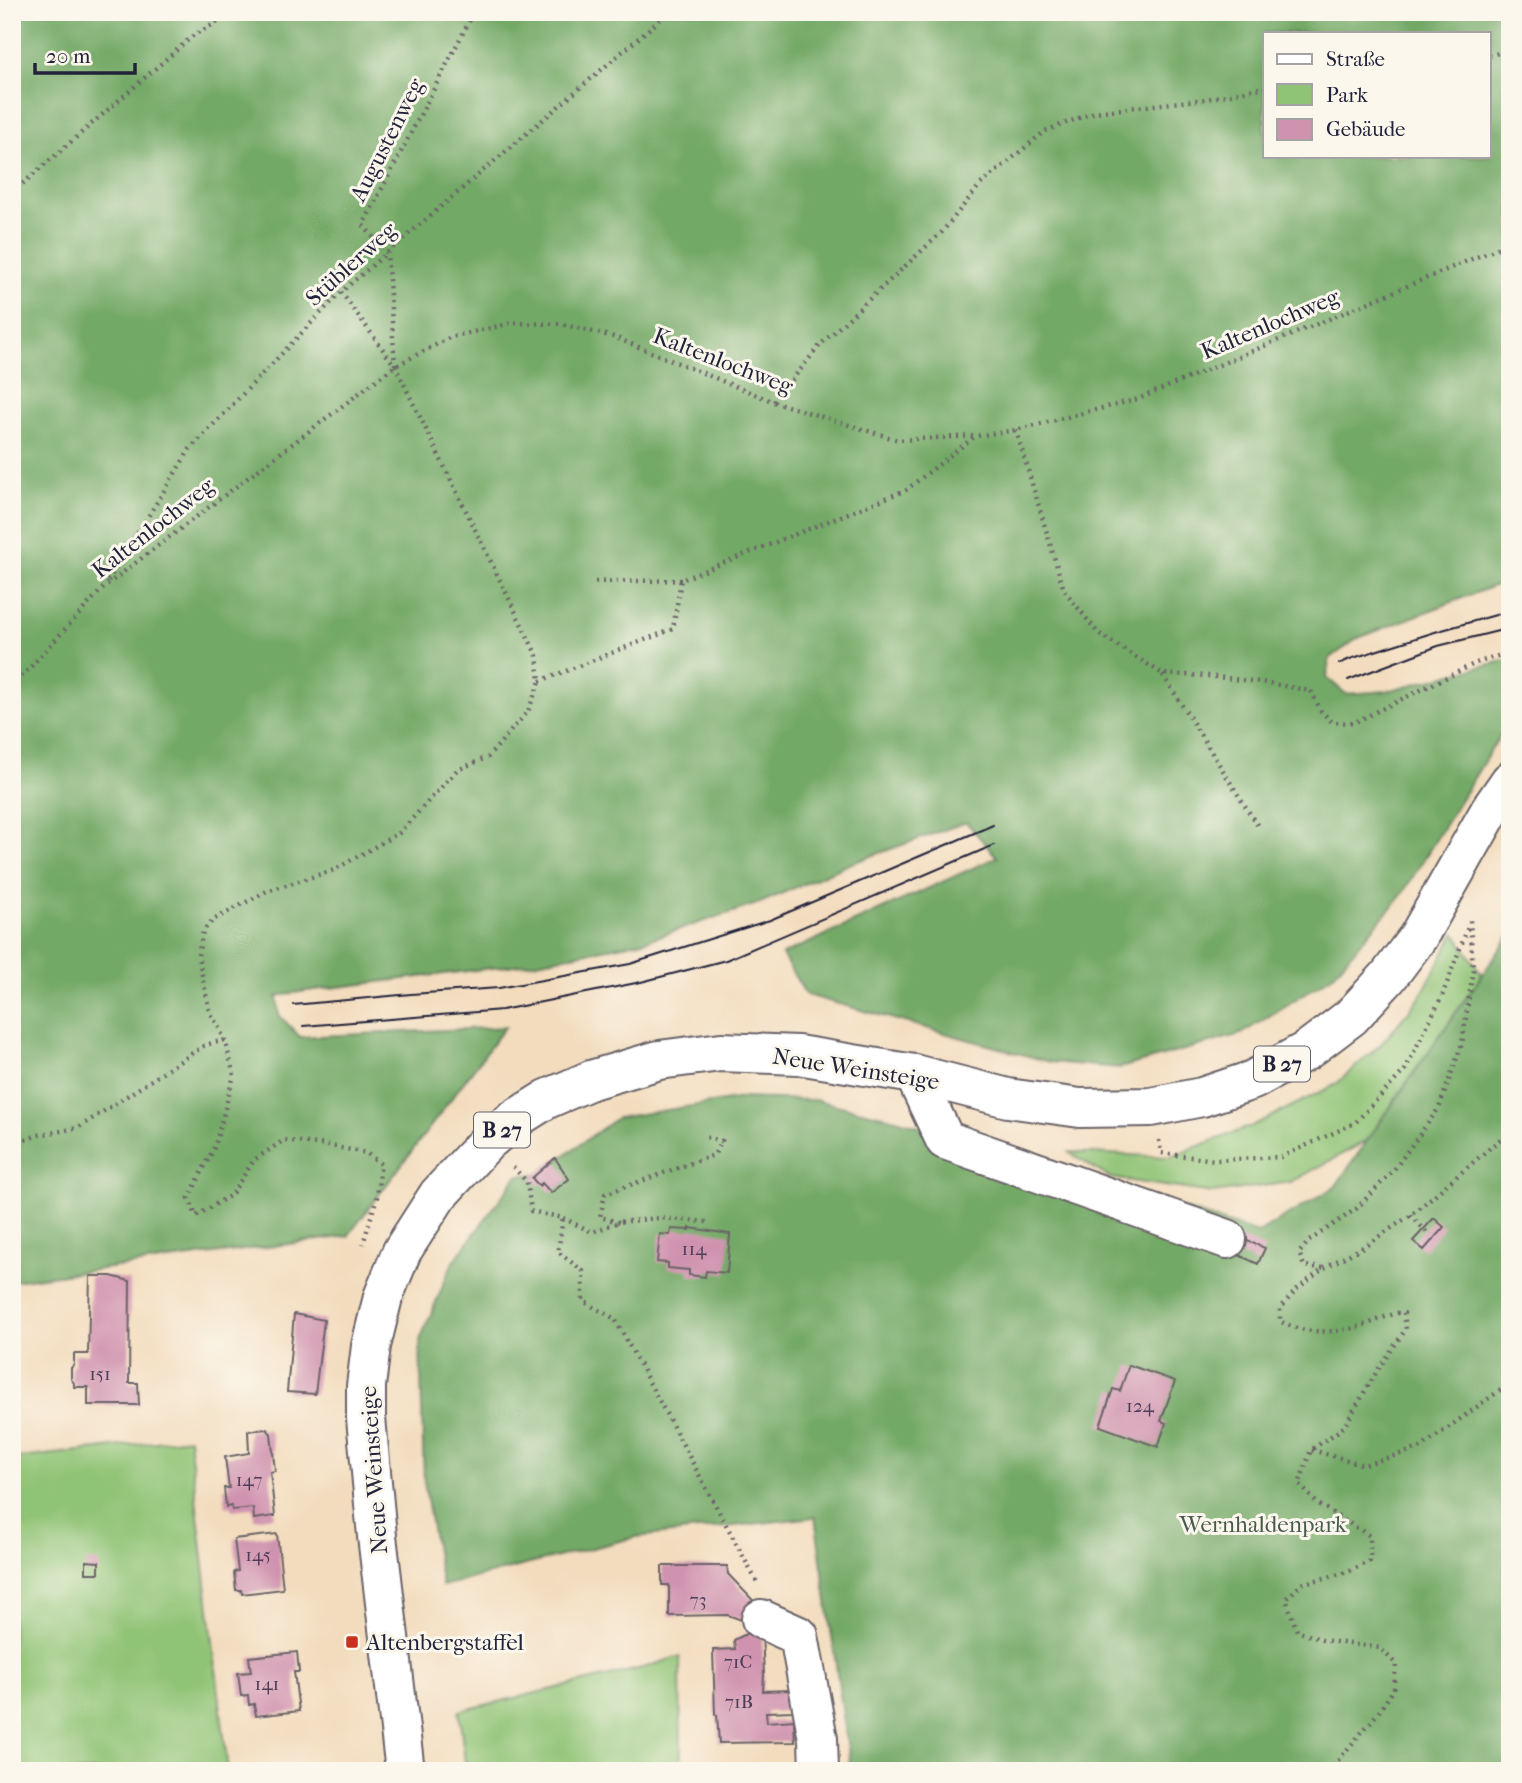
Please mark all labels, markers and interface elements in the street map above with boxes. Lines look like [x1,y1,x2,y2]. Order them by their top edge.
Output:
scale bar [35,32,135,76]
legend [1263,32,1490,158]
text: 20 m [46,44,91,68]
text: Straße [1326,47,1385,71]
street label: Augustenweg [344,73,430,207]
text: Park [1326,83,1368,107]
text: Gebäude [1326,117,1406,141]
street label: Stüblerweg [300,216,402,312]
street label: Kaltenlochweg [1197,282,1344,365]
street label: Kaltenlochweg [649,322,797,400]
street label: Kaltenlochweg [87,472,220,584]
street label: Neue Weinsteige [771,1042,941,1096]
road number: B 27 [1254,1046,1310,1082]
road number: B 27 [474,1112,530,1148]
house number: 114 [682,1238,707,1260]
house number: 151 [89,1363,111,1385]
street label: Neue Weinsteige [355,1385,393,1555]
house number: 124 [1126,1395,1155,1417]
house number: 147 [236,1469,262,1491]
park label: Wernhaldenpark [1178,1511,1348,1538]
house number: 145 [245,1544,271,1566]
house number: 73 [690,1589,706,1611]
place label: Altenbergstaffel [365,1629,525,1656]
marker: Altenbergstaffel [344,1634,360,1650]
house number: 71C [724,1651,752,1673]
house number: 141 [255,1673,279,1695]
house number: 71B [725,1691,753,1713]

